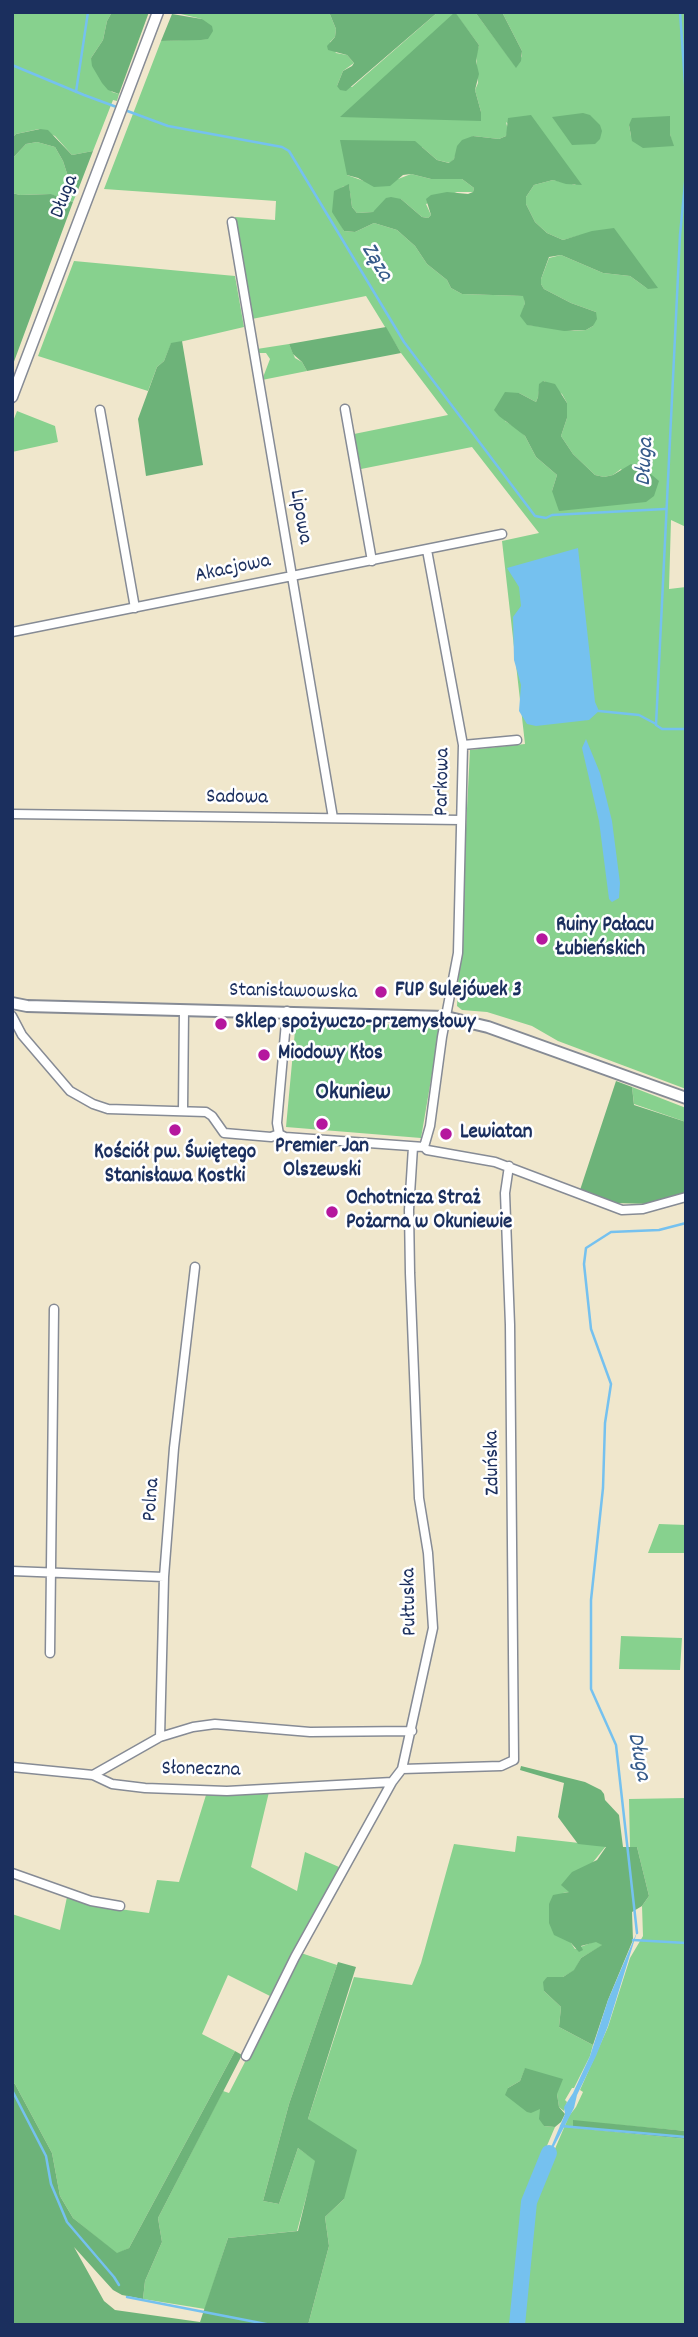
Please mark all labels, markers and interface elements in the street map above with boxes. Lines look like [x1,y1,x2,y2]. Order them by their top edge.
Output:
street label: Długa [46,172,86,222]
water label: Ząza [353,239,397,287]
water label: Długa [632,437,662,487]
street label: Lipowa [282,488,316,546]
street label: Akacjowa [193,550,273,590]
street label: Parkowa [431,748,457,816]
street label: Sadowa [206,786,268,812]
place label: Ruiny Pałacu Łubieńskich [556,914,654,964]
marker: Ruiny Pałacu Łubieńskich [534,931,550,947]
street label: Stanisławowska [229,979,357,1007]
place label: FUP Sulejówek 3 [395,979,522,1005]
marker: FUP Sulejówek 3 [373,984,389,1000]
place label: Sklep spożywczo-przemysłowy [235,1011,476,1037]
marker: Sklep spożywczo-przemysłowy [213,1016,229,1032]
place label: Miodowy Kłos [278,1042,383,1068]
marker: Miodowy Kłos [256,1047,272,1063]
district label: Okuniew [315,1081,391,1109]
marker: Premier Jan Olszewski [314,1116,330,1132]
place label: Lewiatan [460,1121,532,1147]
marker: Kościół pw. Świętego Stanisława Kostki [167,1122,183,1138]
marker: Lewiatan [438,1126,454,1142]
place label: Premier Jan Olszewski [275,1135,369,1185]
place label: Kościół pw. Świętego Stanisława Kostki [94,1141,256,1191]
place label: Ochotnicza Straż Pożarna w Okuniewie [346,1187,512,1237]
marker: Ochotnicza Straż Pożarna w Okuniewie [324,1204,340,1220]
street label: Zduńska [481,1430,507,1496]
street label: Polna [139,1477,167,1523]
street label: Pułtuska [398,1568,424,1636]
water label: Długa [619,1731,655,1783]
street label: Słoneczna [161,1758,241,1784]

